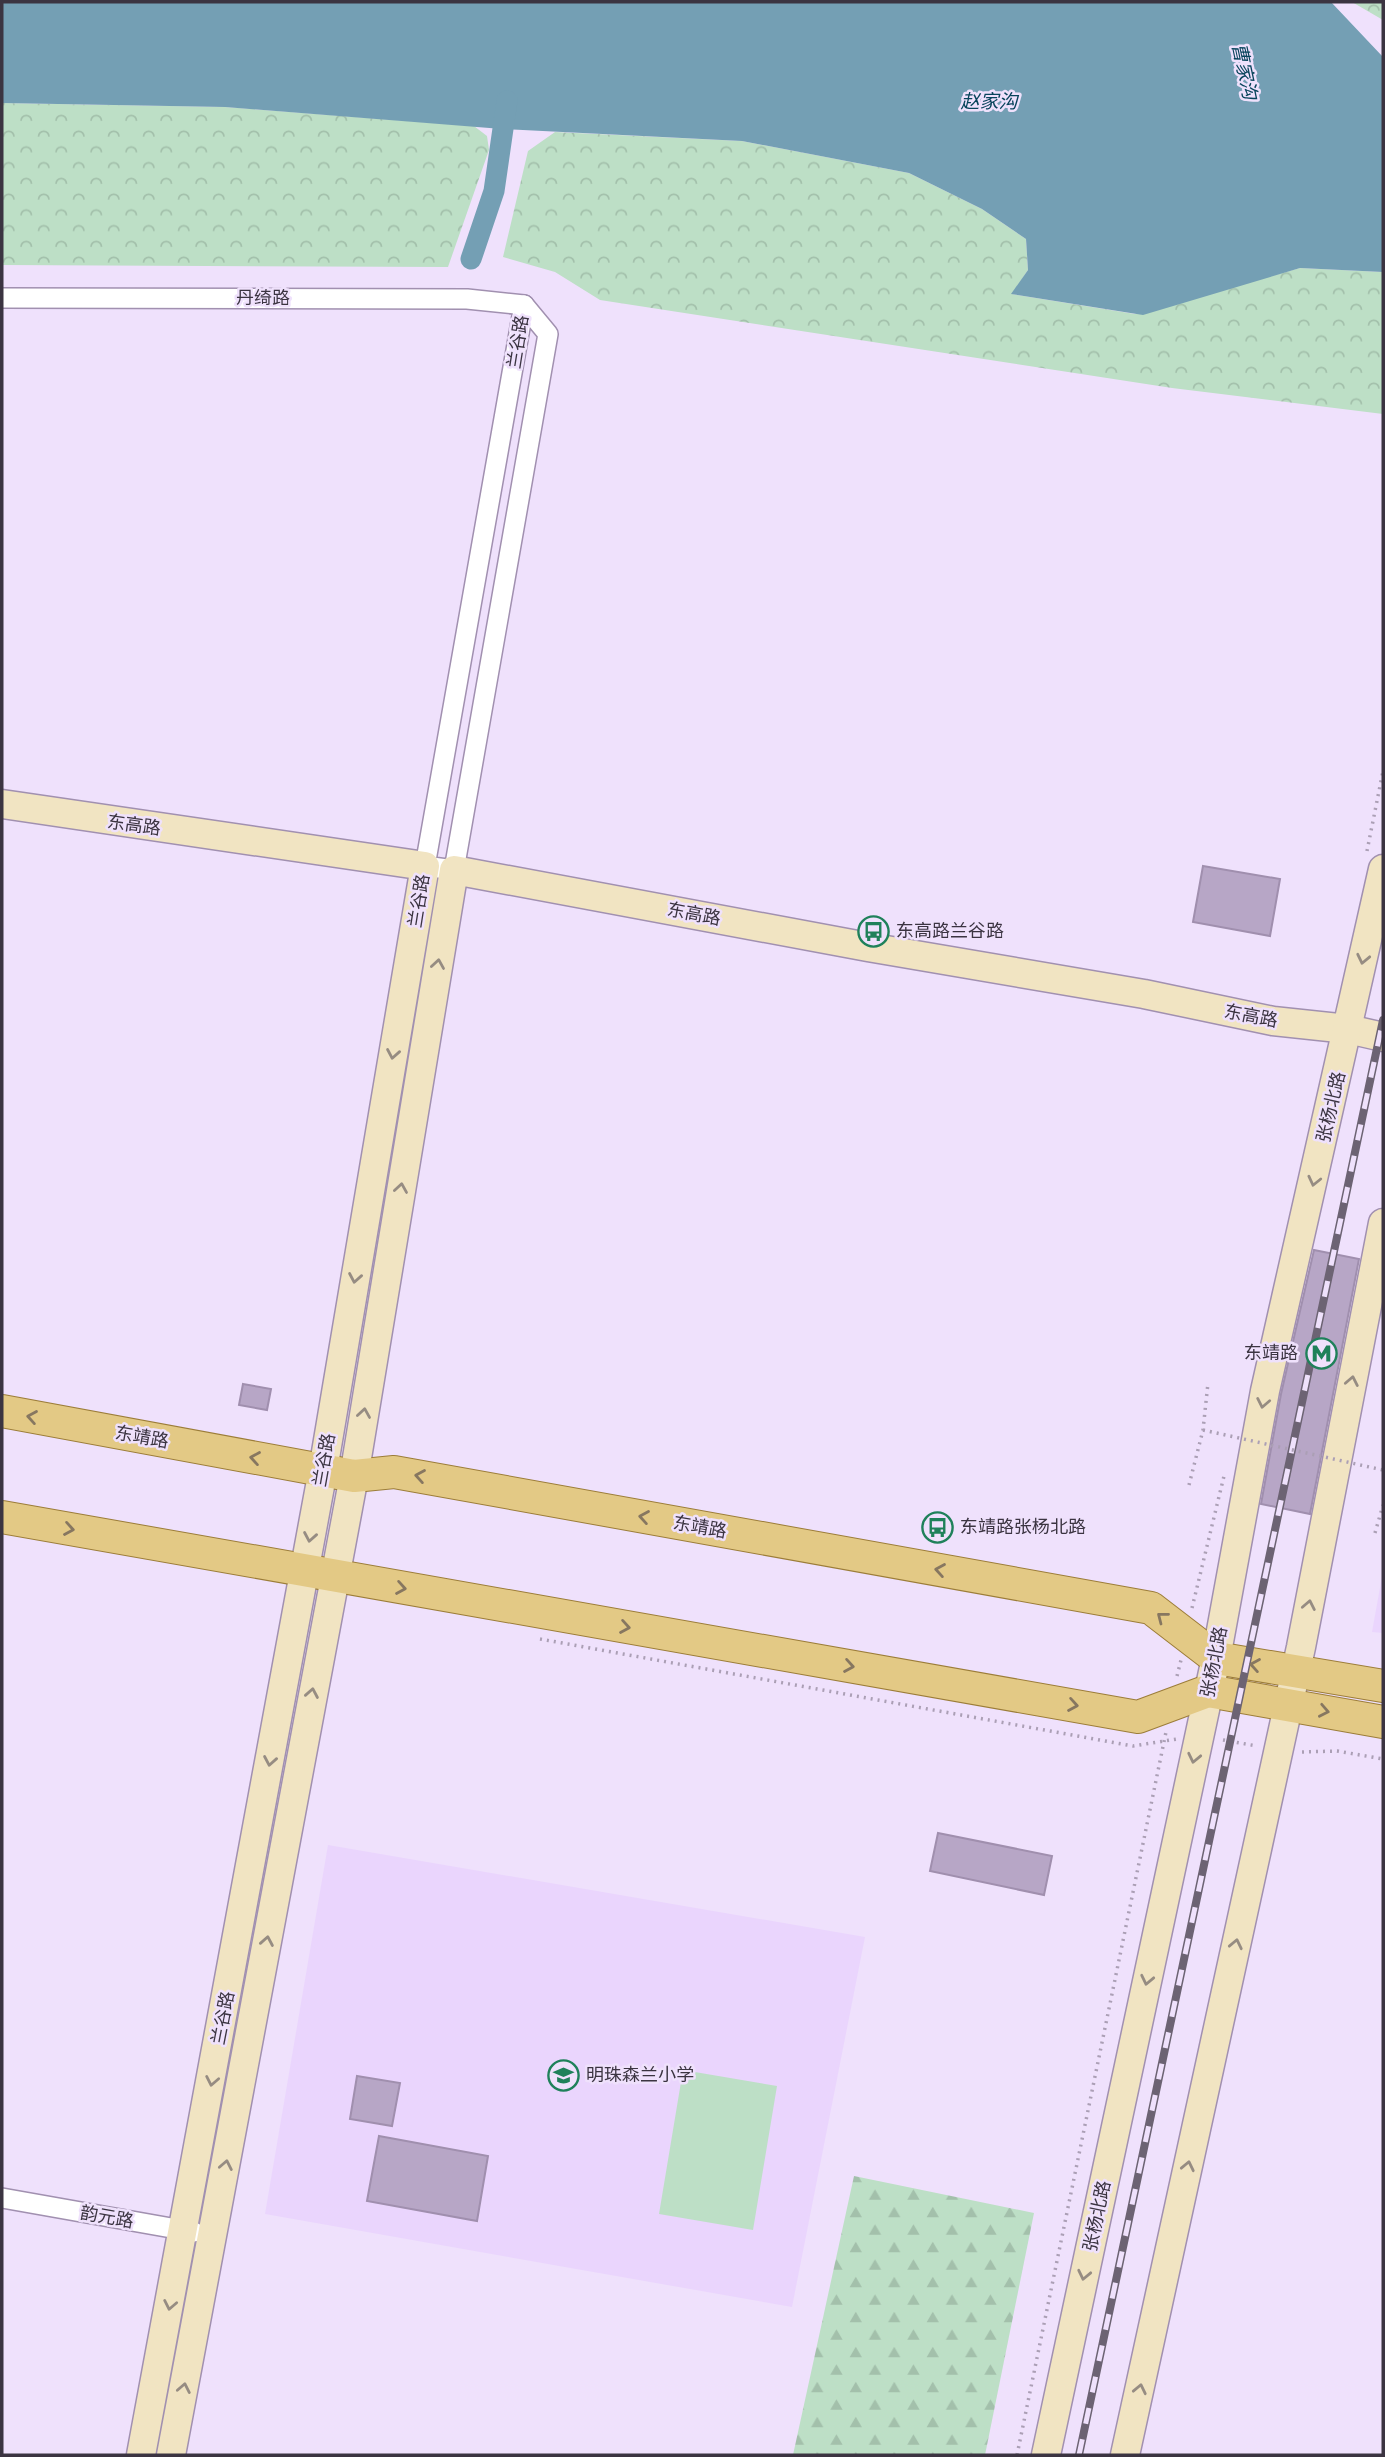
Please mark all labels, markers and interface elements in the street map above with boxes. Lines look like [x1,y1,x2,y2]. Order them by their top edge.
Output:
water label: 曹家沟 [1225,41,1261,104]
water label: 赵家沟 [960,91,1019,115]
street label: 丹绮路 [236,288,290,311]
street label: 兰谷路 [504,314,535,371]
street label: 东高路 [105,811,162,842]
street label: 兰谷路 [405,873,436,930]
street label: 东高路 [665,899,722,932]
bus stop icon: 东高路兰谷路 [856,914,890,948]
place label: 东高路兰谷路 [896,921,1004,944]
one-way arrow [1357,953,1372,965]
one-way arrow [430,958,445,970]
street label: 东高路 [1222,1001,1279,1034]
one-way arrow [386,1048,401,1060]
street label: 张杨北路 [1313,1070,1352,1145]
one-way arrow [1308,1175,1322,1187]
one-way arrow [393,1182,408,1194]
one-way arrow [348,1272,363,1284]
metro station icon: 东靖路 [1304,1336,1338,1370]
place label: 东靖路 [1244,1343,1298,1366]
one-way arrow [1344,1375,1359,1387]
one-way arrow [1257,1397,1272,1409]
one-way arrow [356,1407,371,1419]
one-way arrow [26,1410,38,1425]
street label: 东靖路 [113,1422,170,1454]
street label: 兰谷路 [309,1432,341,1489]
one-way arrow [250,1451,262,1466]
one-way arrow [414,1470,426,1485]
one-way arrow [638,1510,650,1525]
bus stop icon: 东靖路张杨北路 [920,1510,954,1544]
street label: 东靖路 [671,1512,728,1544]
place label: 东靖路张杨北路 [960,1517,1086,1540]
one-way arrow [63,1521,75,1536]
one-way arrow [304,1531,319,1543]
one-way arrow [934,1563,946,1578]
one-way arrow [395,1580,407,1595]
one-way arrow [1301,1599,1316,1611]
one-way arrow [1157,1612,1169,1625]
one-way arrow [619,1619,631,1634]
street label: 张杨北路 [1197,1625,1234,1700]
one-way arrow [843,1658,855,1673]
one-way arrow [1249,1658,1261,1673]
one-way arrow [304,1687,319,1699]
one-way arrow [1067,1697,1079,1712]
one-way arrow [1318,1703,1330,1718]
one-way arrow [1187,1752,1202,1764]
one-way arrow [263,1755,278,1767]
one-way arrow [259,1935,274,1947]
one-way arrow [1228,1938,1243,1950]
one-way arrow [1140,1974,1155,1986]
street label: 兰谷路 [208,1990,241,2047]
school or university icon: 明珠森兰小学 [546,2058,580,2092]
place label: 明珠森兰小学 [586,2065,694,2088]
one-way arrow [205,2075,220,2087]
one-way arrow [218,2159,233,2171]
one-way arrow [1180,2160,1194,2172]
street label: 张杨北路 [1080,2179,1117,2254]
street label: 韵元路 [78,2202,135,2234]
one-way arrow [1078,2269,1093,2281]
one-way arrow [163,2299,178,2311]
one-way arrow [175,2382,190,2394]
one-way arrow [1131,2383,1146,2395]

